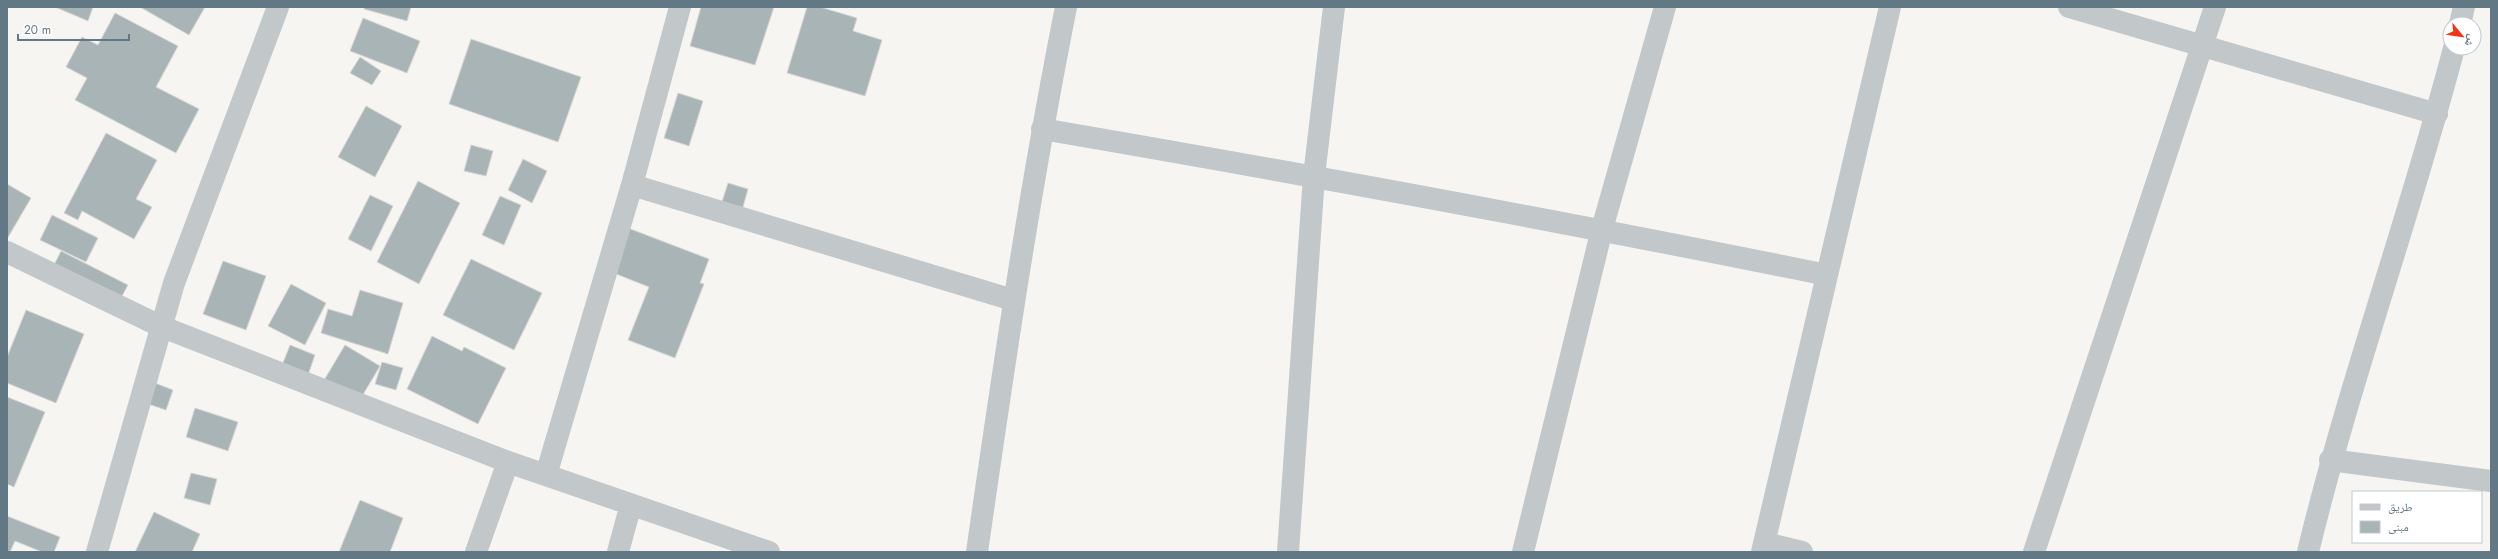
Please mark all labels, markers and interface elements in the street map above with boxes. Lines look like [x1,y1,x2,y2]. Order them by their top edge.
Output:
scale bar [18,16,129,42]
north arrow [2442,16,2482,56]
text: 20 m [24,21,51,39]
text: ش [2461,32,2481,50]
legend [2352,491,2482,543]
text: طريق [2388,498,2413,516]
text: مبنى [2388,518,2409,536]

